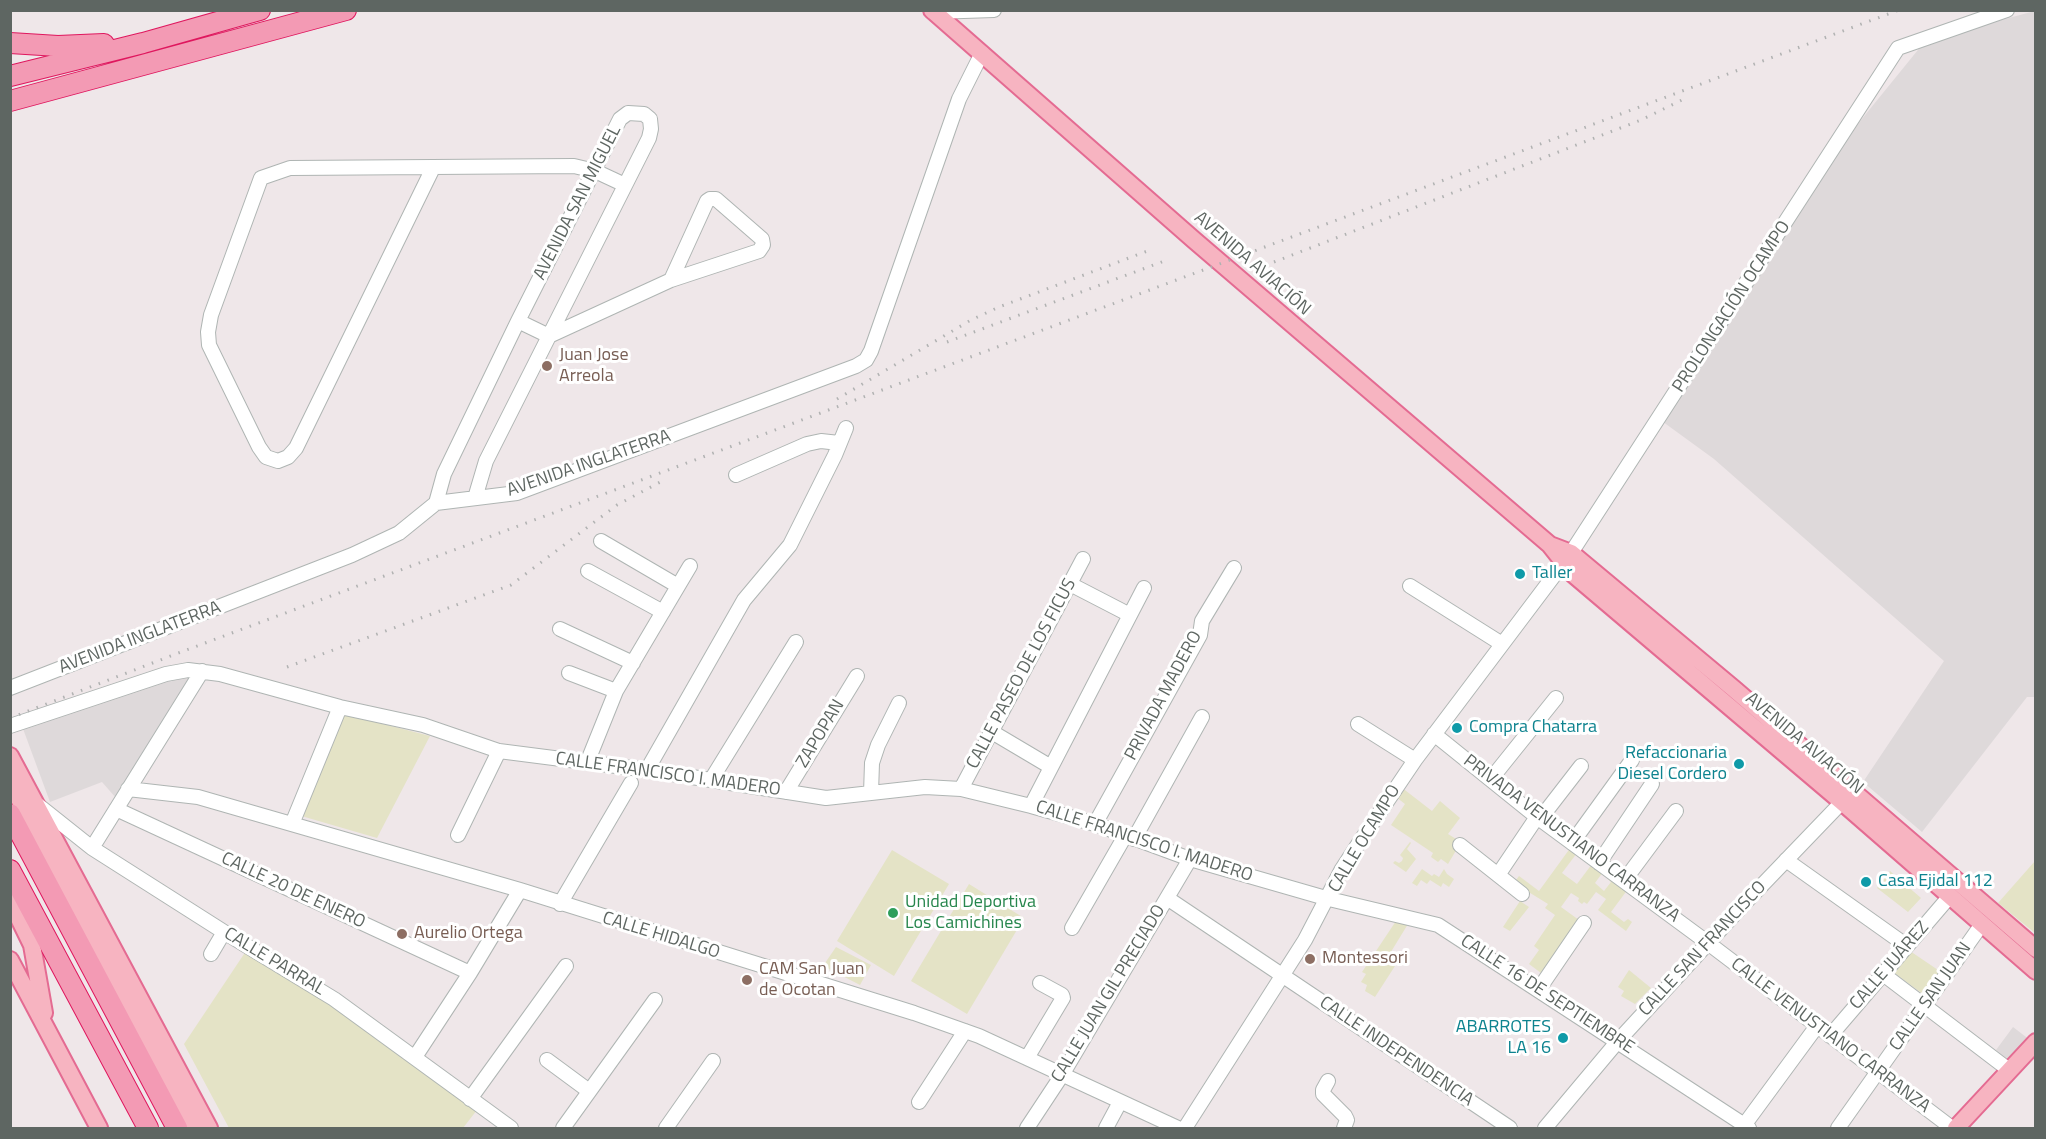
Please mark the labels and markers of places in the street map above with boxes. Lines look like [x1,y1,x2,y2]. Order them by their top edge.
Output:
place label: Juan Jose Arreola [559,345,628,388]
marker: Juan Jose Arreola [540,359,554,373]
place label: Taller [1532,563,1573,585]
marker: Taller [1513,567,1527,581]
place label: Compra Chatarra [1469,717,1597,739]
marker: Compra Chatarra [1450,721,1464,735]
place label: Refaccionaria Diesel Cordero [1618,743,1727,786]
marker: Refaccionaria Diesel Cordero [1732,757,1746,771]
place label: Casa Ejidal 112 [1878,871,1993,893]
marker: Casa Ejidal 112 [1859,875,1873,889]
place label: Unidad Deportiva Los Camichines [905,892,1036,934]
marker: Unidad Deportiva Los Camichines [886,906,900,920]
place label: Aurelio Ortega [414,923,523,945]
marker: Aurelio Ortega [395,927,409,941]
place label: Montessori [1322,948,1408,970]
marker: Montessori [1303,952,1317,966]
place label: CAM San Juan de Ocotan [759,959,864,1002]
marker: CAM San Juan de Ocotan [740,973,754,987]
place label: ABARROTES LA 16 [1456,1017,1551,1060]
marker: ABARROTES LA 16 [1556,1031,1570,1045]

